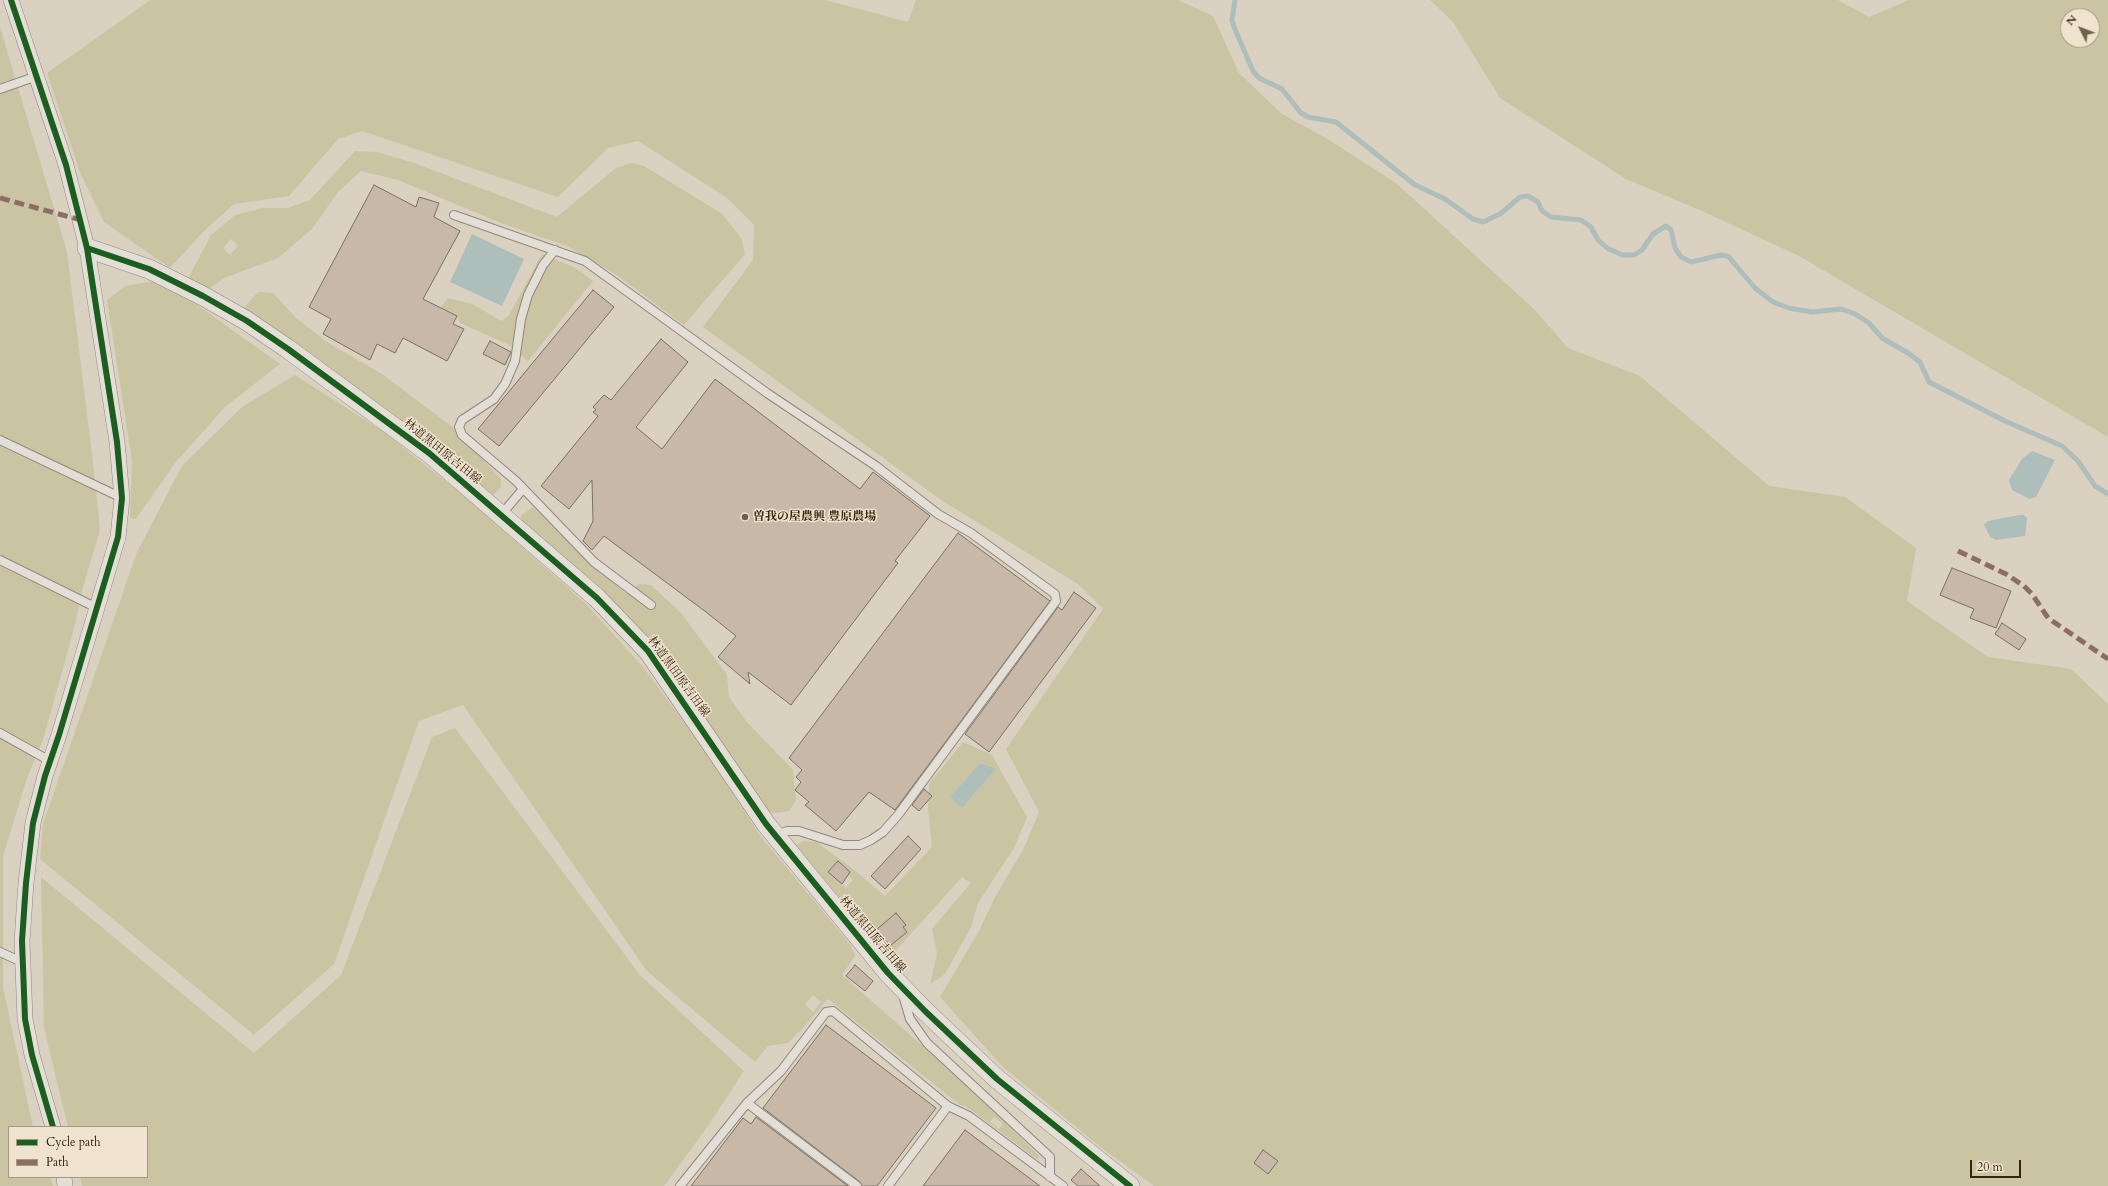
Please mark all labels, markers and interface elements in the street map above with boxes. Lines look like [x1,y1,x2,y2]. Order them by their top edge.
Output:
north arrow [2060,8,2100,48]
text: N [2063,12,2080,29]
street label: 林道黒田原吉田線 [400,416,484,488]
place label: 曽我の屋農興 豊原農場 [753,510,876,524]
marker: 曽我の屋農興 豊原農場 [740,512,750,522]
street label: 林道黒田原吉田線 [644,634,712,720]
street label: 林道黒田原吉田線 [836,894,908,976]
legend [8,1126,148,1178]
text: Cycle path [46,1134,101,1150]
scale bar [1972,1152,2023,1178]
text: Path [46,1154,69,1170]
text: 20 m [1977,1159,2003,1175]

